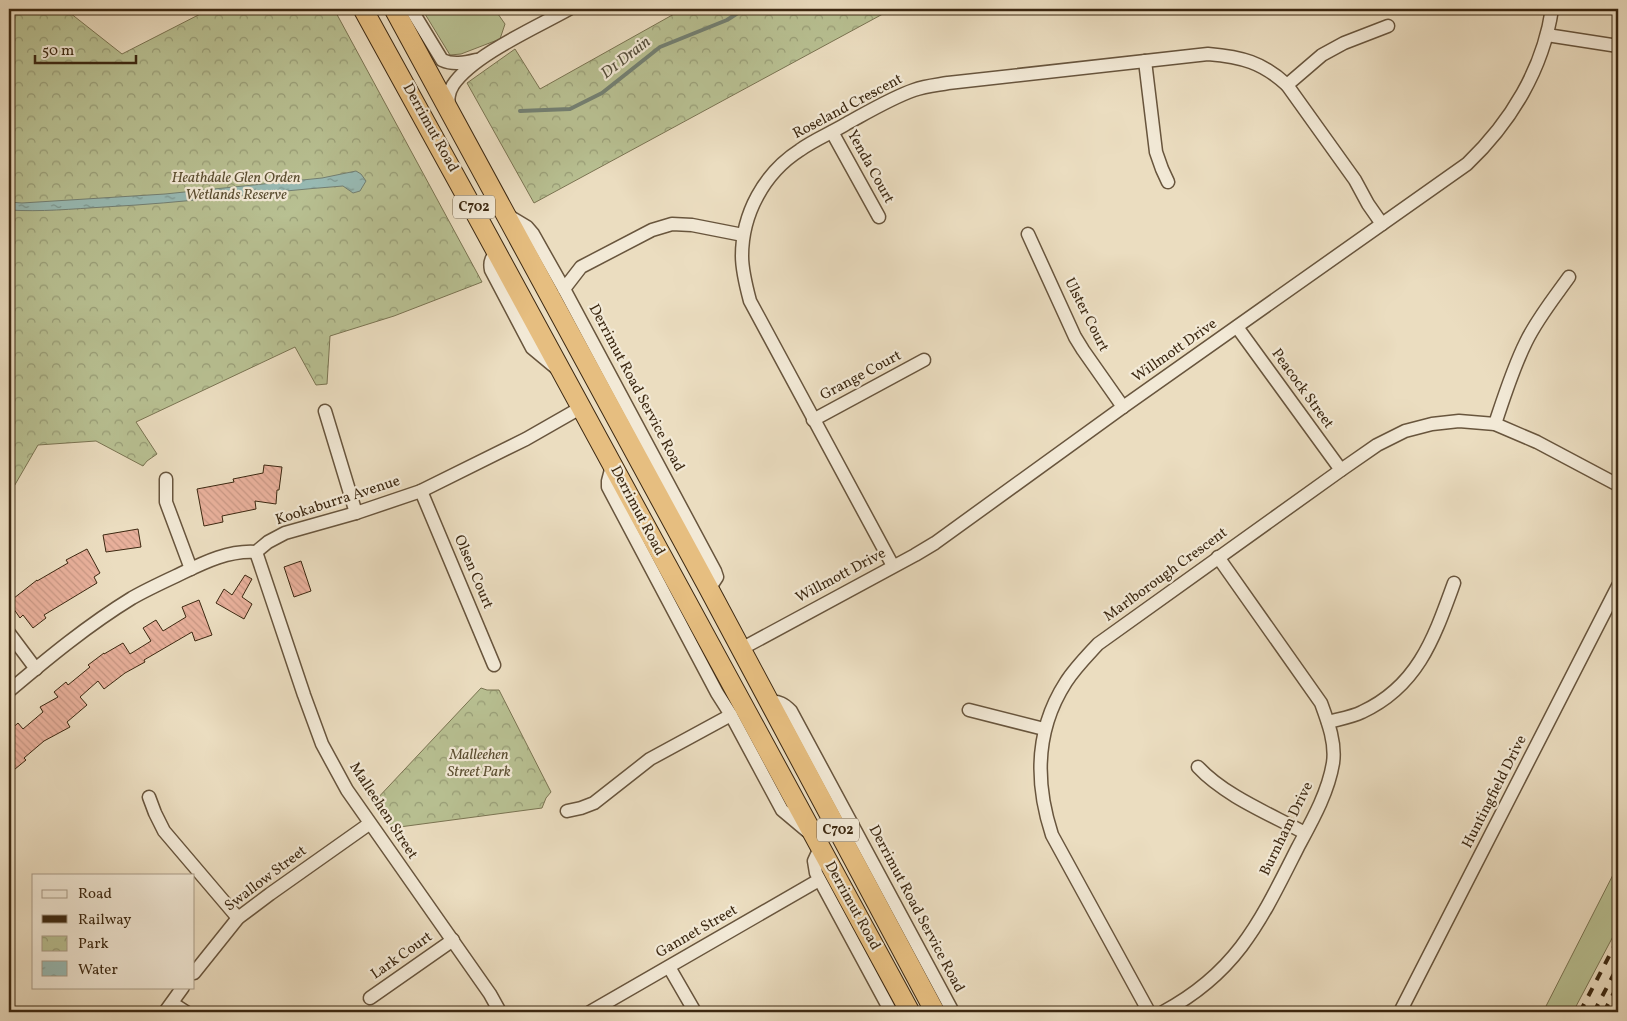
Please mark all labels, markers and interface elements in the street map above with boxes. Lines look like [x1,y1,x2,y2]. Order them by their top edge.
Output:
scale bar [35,32,136,64]
water label: D1 Drain [596,32,656,84]
text: 50 m [42,41,74,62]
street label: Roseland Crescent [789,69,907,145]
street label: Derrimut Road [397,80,463,176]
street label: Yenda Court [841,127,899,207]
park label: Heathdale Glen Orden Wetlands Reserve [171,168,301,206]
road number: C702 [453,196,495,218]
street label: Ulster Court [1058,274,1114,356]
street label: Derrimut Road Service Road [583,301,689,475]
street label: Willmott Drive [1128,314,1222,388]
street label: Peacock Street [1266,345,1338,433]
street label: Grange Court [817,346,905,406]
street label: Derrimut Road [604,462,670,560]
street label: Kookaburra Avenue [273,471,403,531]
street label: Marlborough Crescent [1100,523,1232,627]
street label: Olsen Court [448,532,498,612]
street label: Willmott Drive [792,543,890,609]
street label: Huntingfield Drive [1457,732,1533,852]
park label: Malleehen Street Park [447,745,511,783]
street label: Malleehen Street [344,758,422,864]
street label: Burnham Drive [1255,778,1319,880]
road number: C702 [817,818,859,842]
street label: Derrimut Road Service Road [863,822,969,996]
street label: Swallow Street [221,841,311,917]
street label: Derrimut Road [819,858,885,954]
legend [32,874,195,988]
text: Road [78,884,112,905]
street label: Gannet Street [652,900,742,964]
text: Railway [78,910,131,931]
street label: Lark Court [367,927,437,985]
text: Park [78,934,109,955]
text: Water [78,960,118,981]

